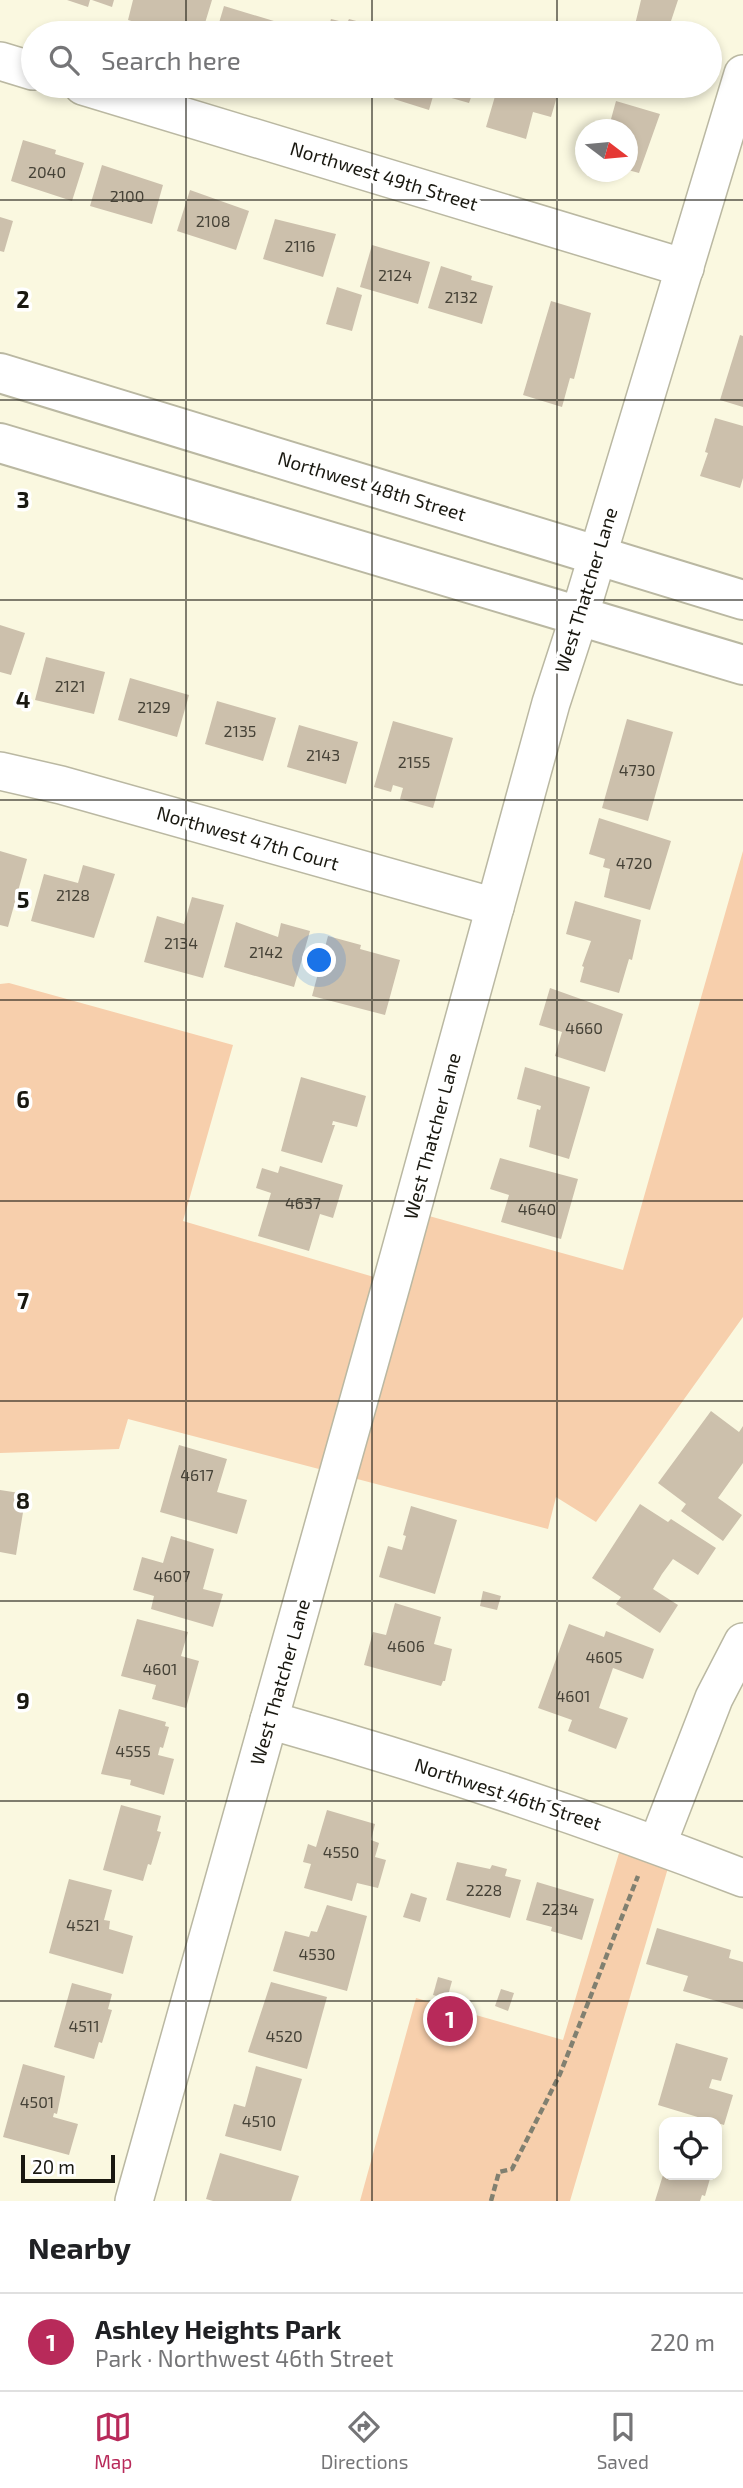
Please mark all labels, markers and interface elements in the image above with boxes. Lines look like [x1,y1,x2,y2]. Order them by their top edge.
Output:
search box [21,21,722,98]
icon: search [45,41,83,79]
text: Search here [101,44,241,75]
north arrow [575,119,638,182]
street label: Northwest 49th Street [288,136,481,215]
house number: 2040 [28,162,66,181]
house number: 2100 [110,186,144,205]
house number: 2108 [196,211,230,230]
house number: 2116 [285,236,315,255]
house number: 2124 [378,265,412,284]
text: 2 [16,285,30,313]
house number: 2132 [444,287,478,306]
street label: Northwest 48th Street [275,446,469,525]
text: 3 [16,485,30,513]
street label: West Thatcher Lane [549,504,622,675]
house number: 2121 [55,676,85,695]
text: 4 [16,685,30,713]
house number: 2129 [137,697,171,716]
house number: 2135 [224,721,256,740]
house number: 2143 [306,745,340,764]
house number: 2155 [398,752,430,771]
house number: 4730 [619,760,655,779]
street label: Northwest 47th Court [154,801,342,875]
house number: 4720 [616,853,652,872]
text: 5 [17,885,29,913]
house number: 2128 [56,885,90,904]
house number: 2134 [164,933,198,952]
house number: 2142 [249,942,283,961]
your location [302,943,336,977]
house number: 4660 [565,1018,603,1037]
street label: West Thatcher Lane [398,1050,465,1222]
text: 6 [16,1085,30,1113]
house number: 4637 [285,1193,321,1212]
house number: 4640 [518,1199,556,1218]
text: 7 [17,1286,29,1314]
house number: 4617 [180,1465,214,1484]
text: 8 [16,1486,30,1514]
house number: 4607 [154,1566,190,1585]
street label: West Thatcher Lane [245,1596,314,1768]
house number: 4606 [387,1636,425,1655]
house number: 4605 [585,1647,623,1666]
house number: 4601 [142,1659,178,1678]
text: 9 [16,1686,30,1714]
house number: 4601 [555,1686,591,1705]
house number: 4555 [115,1741,151,1760]
street label: Northwest 46th Street [412,1752,604,1835]
house number: 4550 [323,1842,359,1861]
house number: 2228 [466,1880,502,1899]
house number: 2234 [542,1899,579,1918]
house number: 4521 [66,1915,100,1934]
house number: 4530 [299,1944,335,1963]
pin: 1 [427,1993,473,2045]
house number: 4511 [68,2016,100,2035]
house number: 4520 [265,2026,303,2045]
house number: 4501 [20,2092,54,2111]
house number: 4510 [242,2111,276,2130]
map controls [659,2117,722,2180]
button: locate [659,2117,722,2180]
scale bar [21,2152,116,2184]
text: 20 m [32,2155,75,2178]
text: Nearby [28,2229,131,2265]
text: Ashley Heights Park [95,2313,341,2344]
text: 1 [46,2328,56,2356]
text: 220 m [650,2328,715,2356]
text: Park · Northwest 46th Street [95,2344,393,2372]
tab: Map [94,2408,132,2473]
tab: Directions [321,2408,408,2473]
tab: Saved [597,2408,649,2473]

